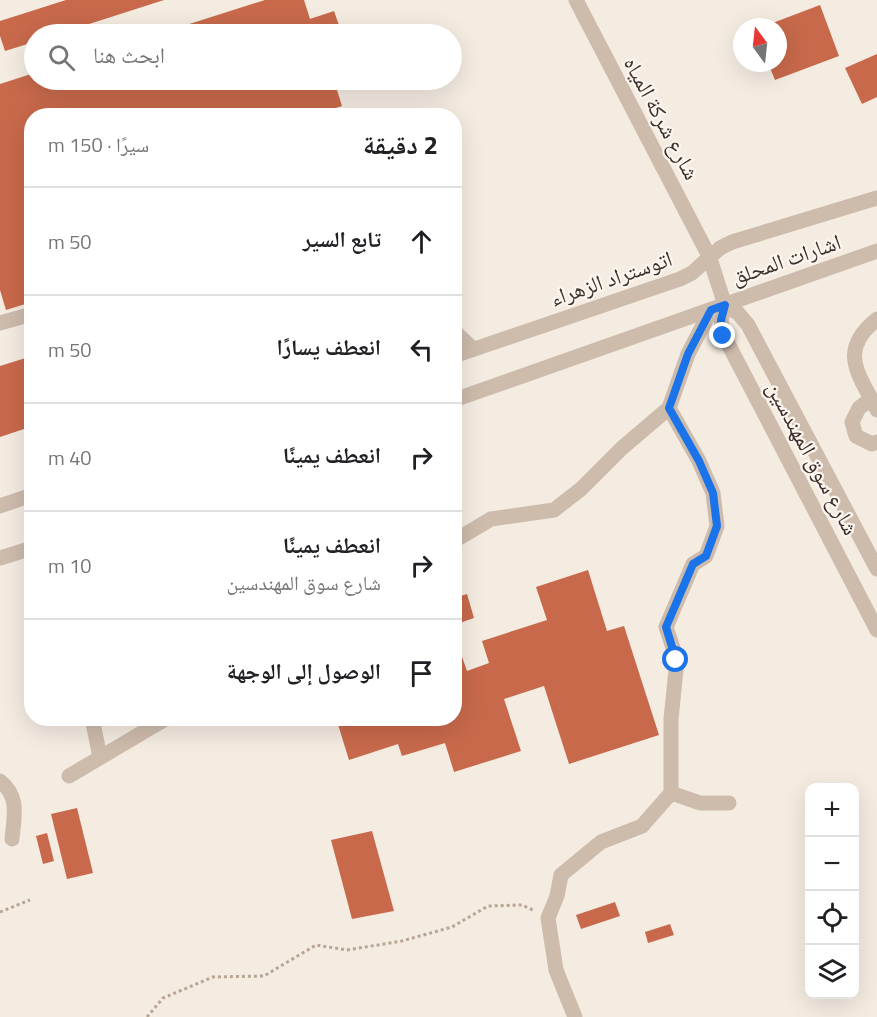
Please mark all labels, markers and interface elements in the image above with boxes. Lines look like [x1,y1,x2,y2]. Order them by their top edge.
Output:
north arrow [733,18,787,72]
search box [24,24,462,90]
text: ابحث هنا [93,38,165,72]
icon: search [45,41,78,74]
street label: شارع شركة المياه [615,50,709,186]
text: 2 دقيقة [363,125,438,164]
text: سيرًا · 150 m [48,129,149,160]
text: تابع السير [303,222,381,256]
street label: اشارات المحلق [727,224,845,294]
icon: ahead [405,225,438,258]
text: 50 m [48,226,92,257]
street label: اتوستراد الزهراء [545,241,677,315]
route end [709,322,735,348]
text: انعطف يسارًا [276,330,381,364]
icon: left [405,333,438,366]
text: 50 m [48,334,92,365]
street label: شارع سوق المهندسين [758,375,868,541]
text: انعطف يمينًا [283,438,381,472]
icon: right [405,441,438,474]
text: 40 m [48,442,92,473]
text: انعطف يمينًا [283,528,381,562]
icon: right [405,549,438,582]
text: 10 m [48,550,92,581]
text: شارع سوق المهندسين [226,567,381,598]
route start [662,646,688,672]
text: الوصول إلى الوجهة [227,654,381,688]
icon: arrive [405,657,438,690]
map controls [805,783,859,999]
button: + [805,783,859,837]
button: − [805,837,859,891]
button: locate [805,891,859,945]
button: layers [805,945,859,999]

